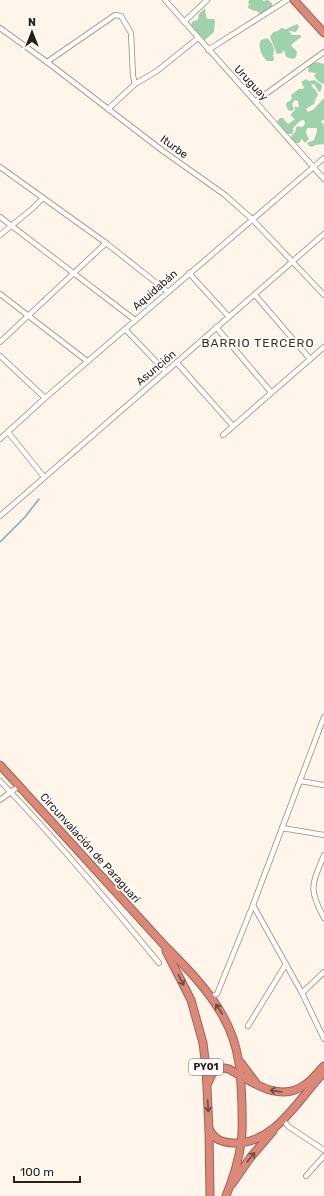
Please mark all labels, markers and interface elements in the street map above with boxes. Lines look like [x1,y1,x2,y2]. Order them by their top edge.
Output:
north arrow [12,12,52,52]
text: N [28,16,36,29]
street label: Uruguay [231,63,271,103]
street label: Iturbe [158,133,190,161]
street label: Aquidabán [130,267,180,313]
district label: BARRIO TERCERO [201,336,315,350]
street label: Asunción [133,348,179,388]
street label: Circunvalación de Paraguarí [37,790,144,906]
one-way arrow [178,974,186,986]
one-way arrow [215,1004,223,1015]
road number: PY01 [189,1059,223,1075]
one-way arrow [270,1087,283,1095]
one-way arrow [204,1099,211,1112]
one-way arrow [247,1152,256,1163]
scale bar [14,1158,80,1184]
text: 100 m [20,1165,54,1179]

